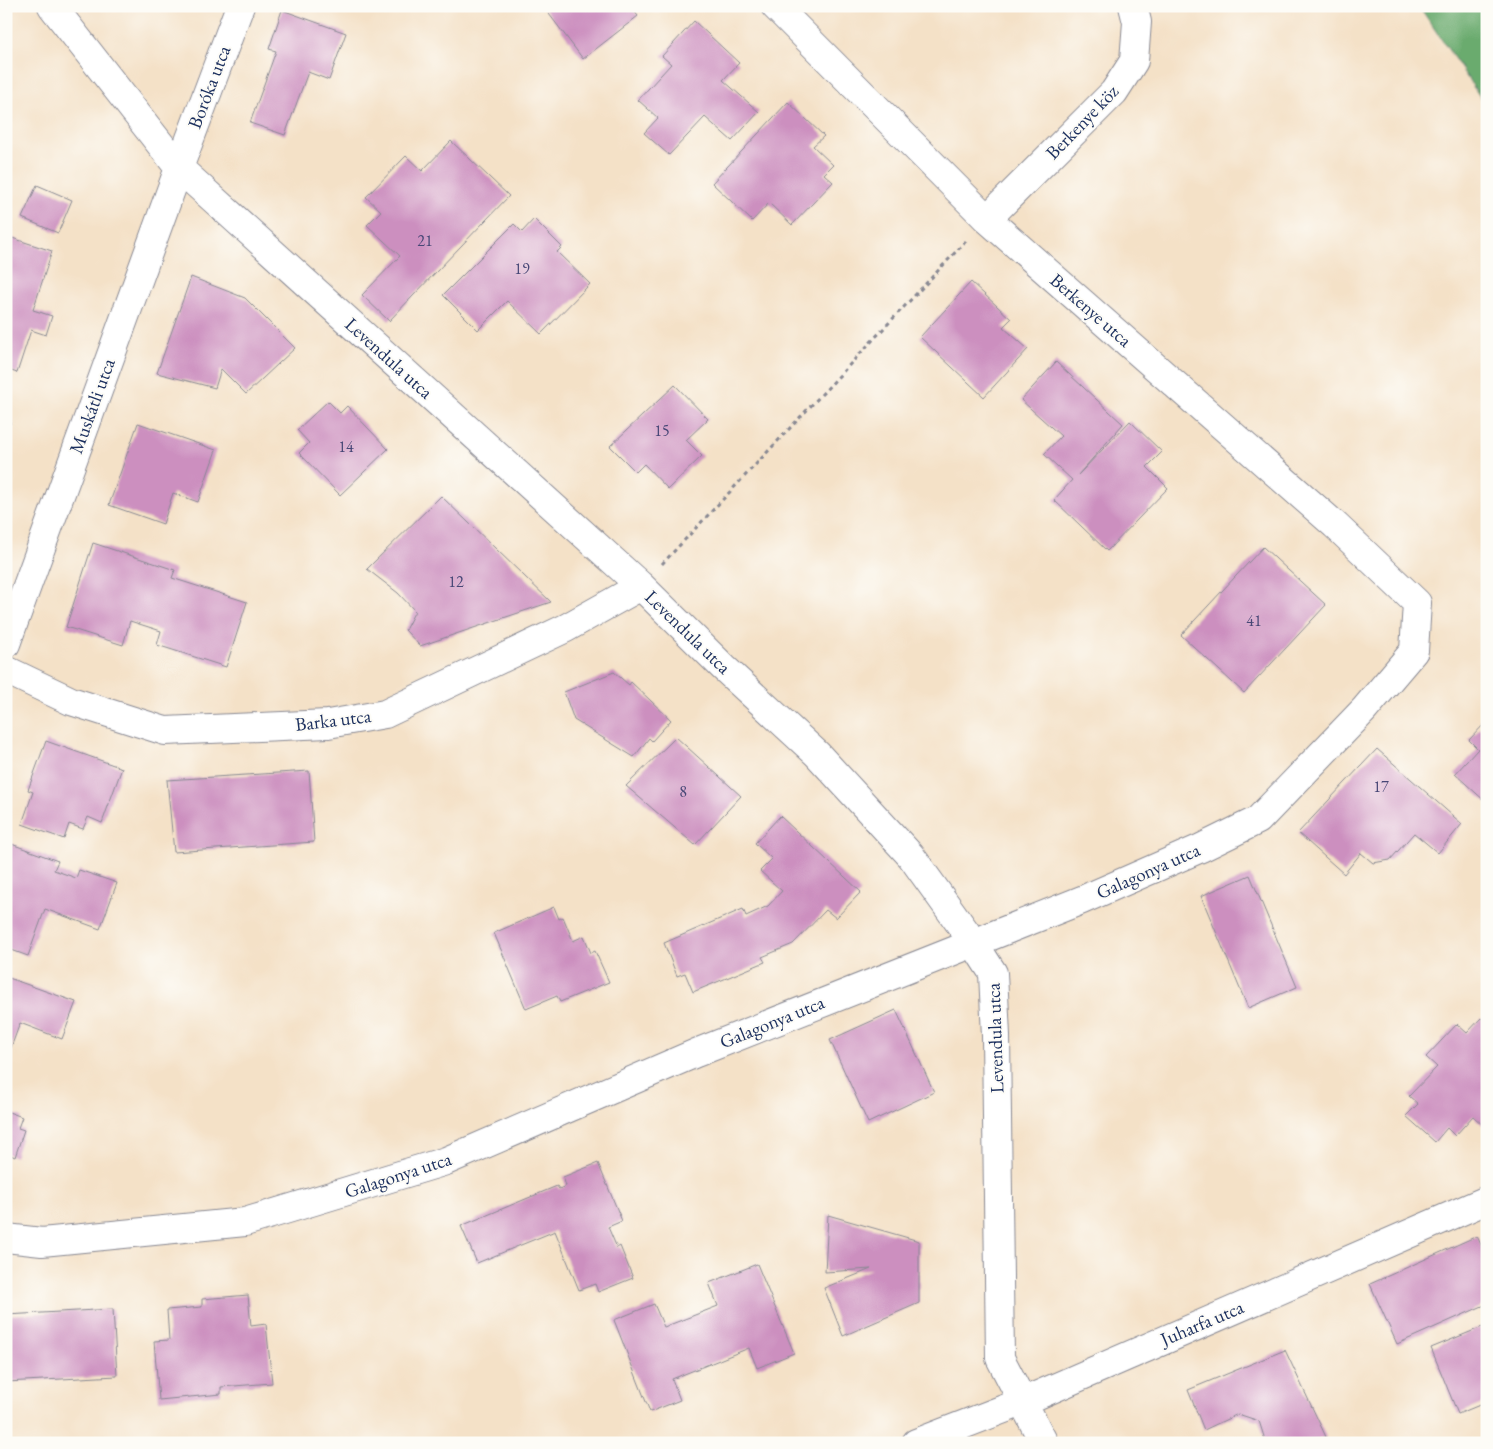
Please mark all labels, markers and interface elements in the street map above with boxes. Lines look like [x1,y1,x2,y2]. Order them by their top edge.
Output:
street label: Boróka utca [182,41,236,132]
street label: Berkenye köz [1040,79,1124,165]
house number: 21 [417,230,433,251]
house number: 19 [514,258,530,279]
street label: Berkenye utca [1045,268,1137,353]
street label: Levendula utca [340,312,439,404]
street label: Muskátli utca [63,354,121,457]
house number: 15 [654,420,670,441]
house number: 14 [338,436,354,457]
house number: 12 [448,571,464,592]
street label: Levendula utca [640,585,737,680]
house number: 41 [1246,610,1262,631]
street label: Barka utca [294,703,373,737]
house number: 17 [1373,776,1389,797]
house number: 8 [679,781,687,802]
street label: Galagonya utca [1092,837,1204,905]
street label: Levendula utca [981,982,1009,1094]
street label: Galagonya utca [716,989,828,1054]
street label: Galagonya utca [341,1146,455,1204]
street label: Juharfa utca [1155,1294,1248,1353]

